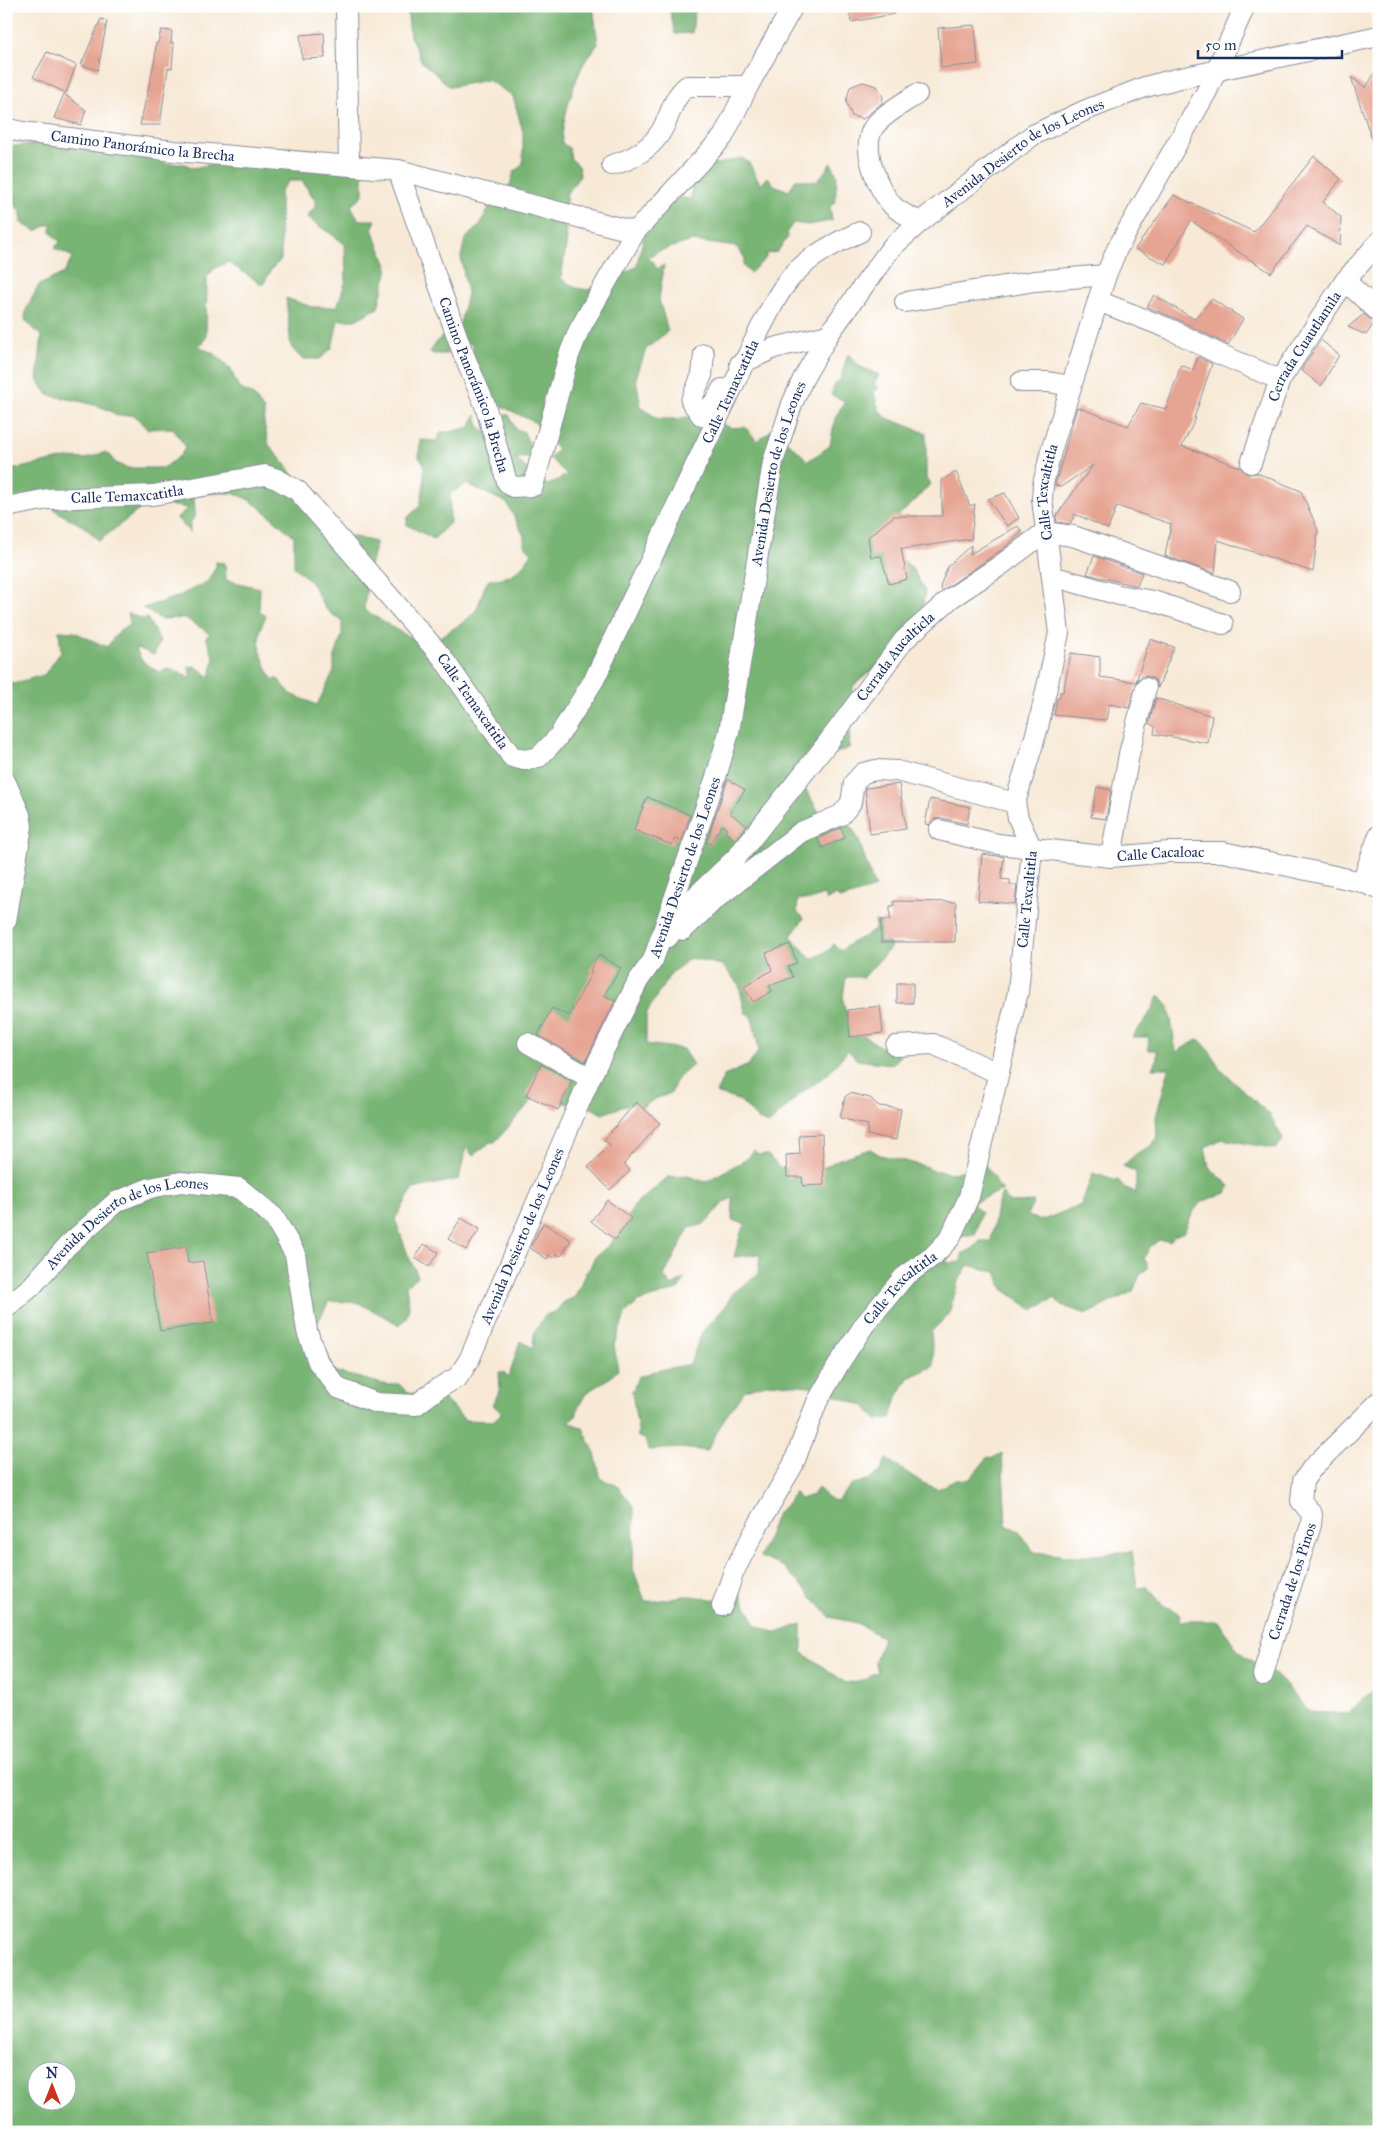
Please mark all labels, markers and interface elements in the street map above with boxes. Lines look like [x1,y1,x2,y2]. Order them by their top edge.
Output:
scale bar [1198,28,1341,60]
text: 50 m [1205,36,1237,54]
street label: Avenida Desierto de los Leones [937,95,1107,212]
street label: Camino Panorámico la Brecha [50,127,236,165]
street label: Cerrada Cuautlamila [1264,287,1345,404]
street label: Camino Panorámico la Brecha [435,295,513,475]
street label: Calle Temaxcatitla [698,336,763,446]
street label: Avenida Desierto de los Leones [747,378,810,568]
street label: Calle Texcaltitla [1033,441,1062,541]
street label: Calle Temaxcatitla [71,481,185,507]
street label: Cerrada Aucalticla [853,608,939,705]
street label: Calle Temaxcatitla [433,650,513,753]
street label: Avenida Desierto de los Leones [645,774,724,961]
street label: Calle Cacaloac [1116,843,1204,865]
street label: Calle Texcaltitla [1013,849,1041,949]
street label: Avenida Desierto de los Leones [476,1145,568,1328]
street label: Avenida Desierto de los Leones [41,1173,209,1274]
street label: Calle Texcaltitla [859,1247,941,1328]
street label: Cerrada de los Pinos [1265,1520,1320,1643]
north arrow [28,2060,78,2110]
text: N [46,2065,58,2082]

